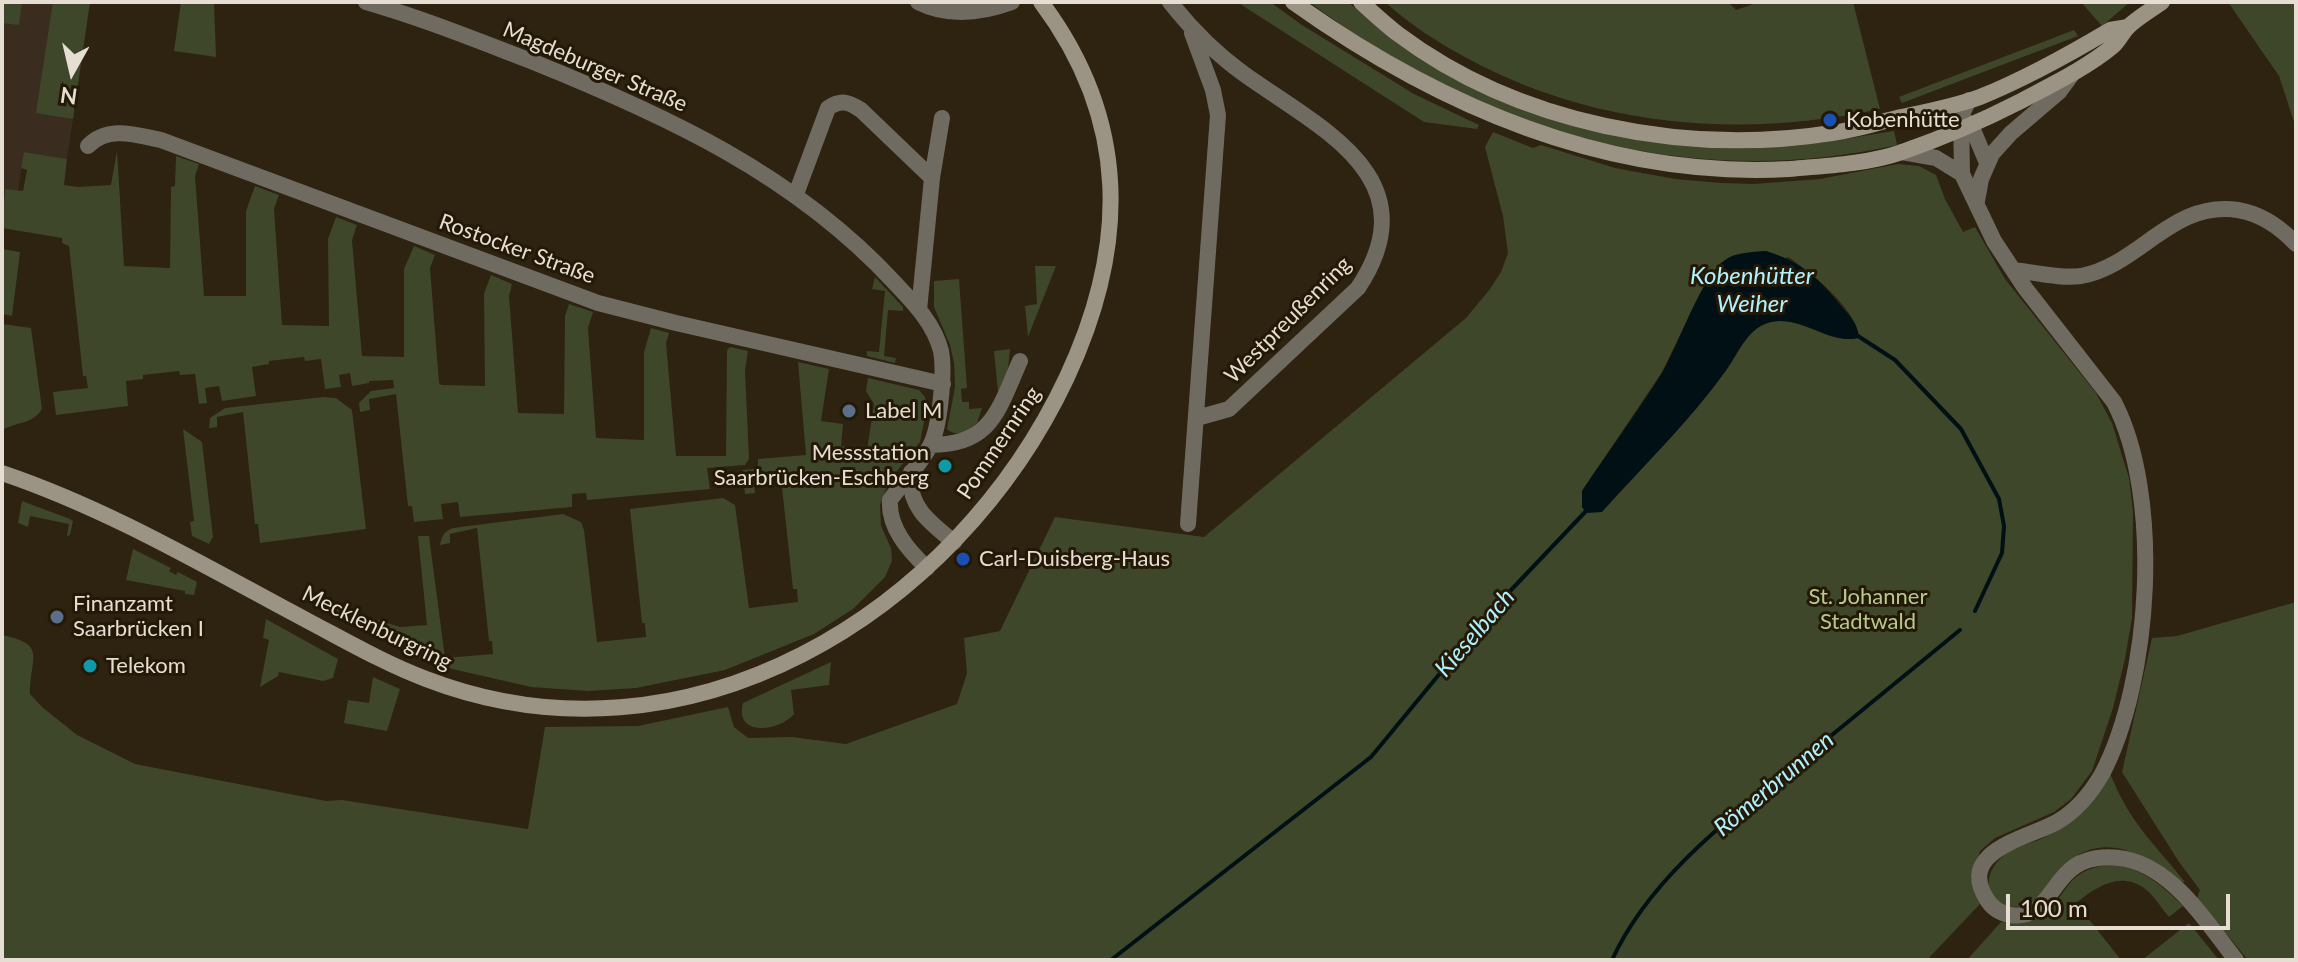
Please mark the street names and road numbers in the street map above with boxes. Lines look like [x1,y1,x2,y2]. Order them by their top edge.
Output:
street label: Magdeburger Straße [499,16,691,118]
street label: Rostocker Straße [435,209,599,289]
street label: Westpreußenring [1219,251,1357,389]
street label: Pommernring [952,382,1046,504]
street label: Mecklenburgring [298,580,456,676]

